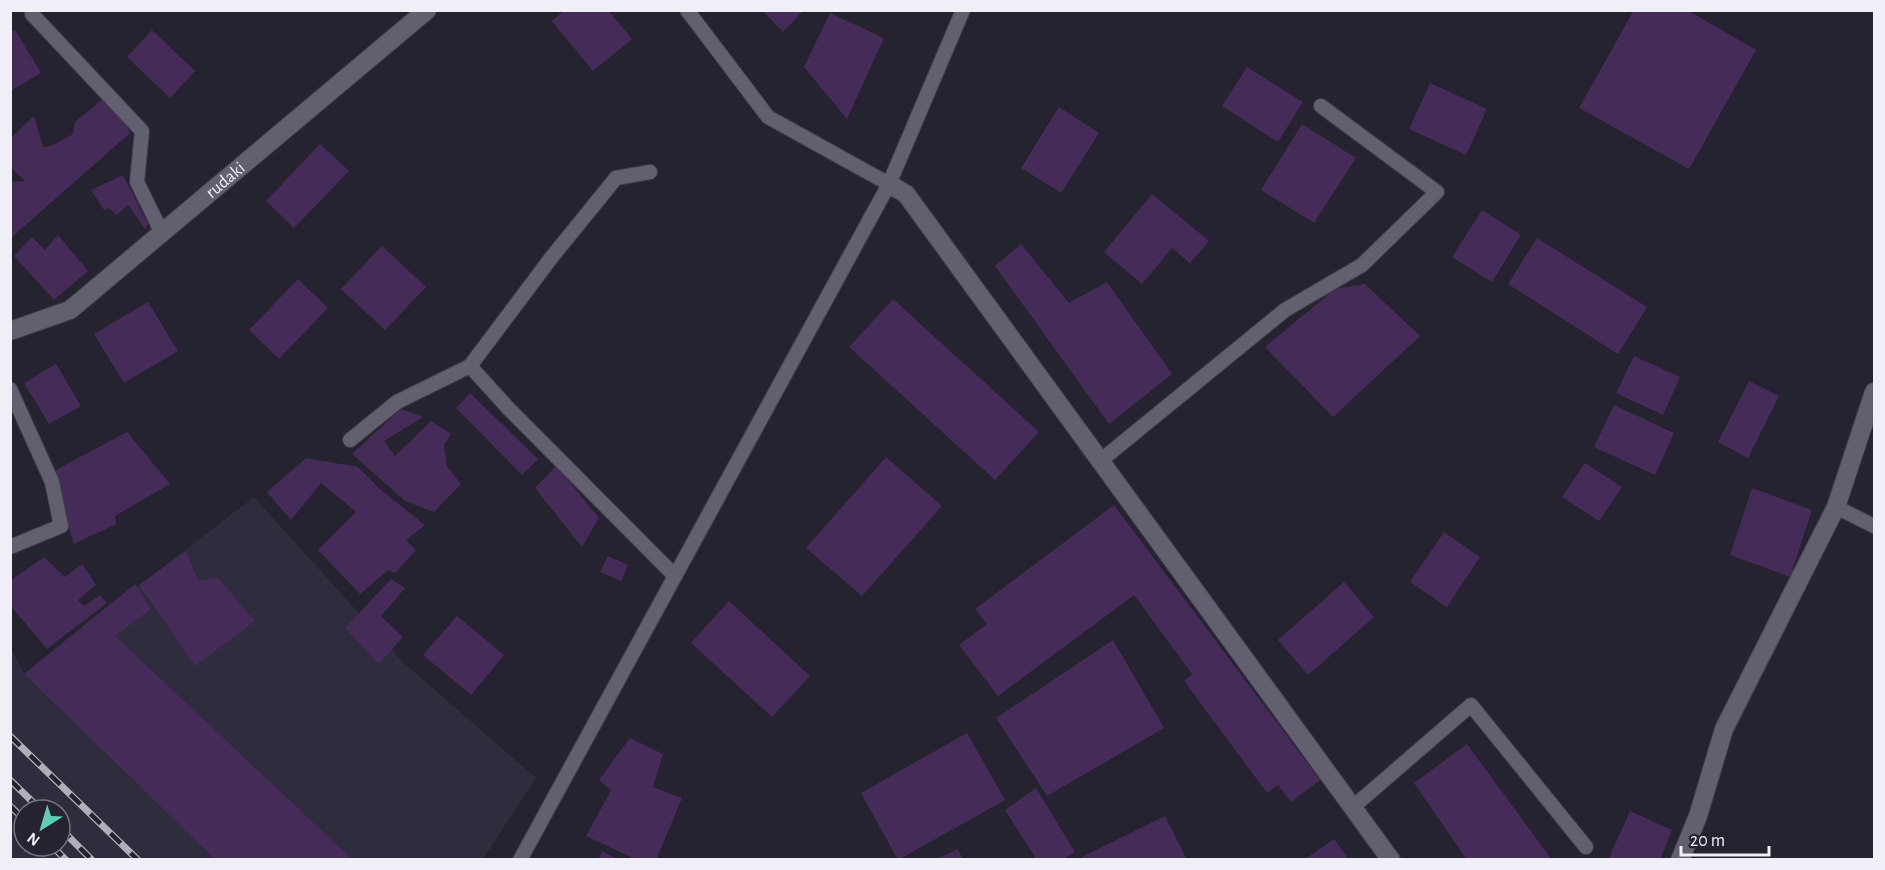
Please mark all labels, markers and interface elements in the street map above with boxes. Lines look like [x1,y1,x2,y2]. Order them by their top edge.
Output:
street label: rudaki [203,159,249,202]
north arrow [12,798,72,858]
scale bar [1681,819,1770,857]
text: N [24,829,43,849]
text: 20 m [1690,832,1725,850]

